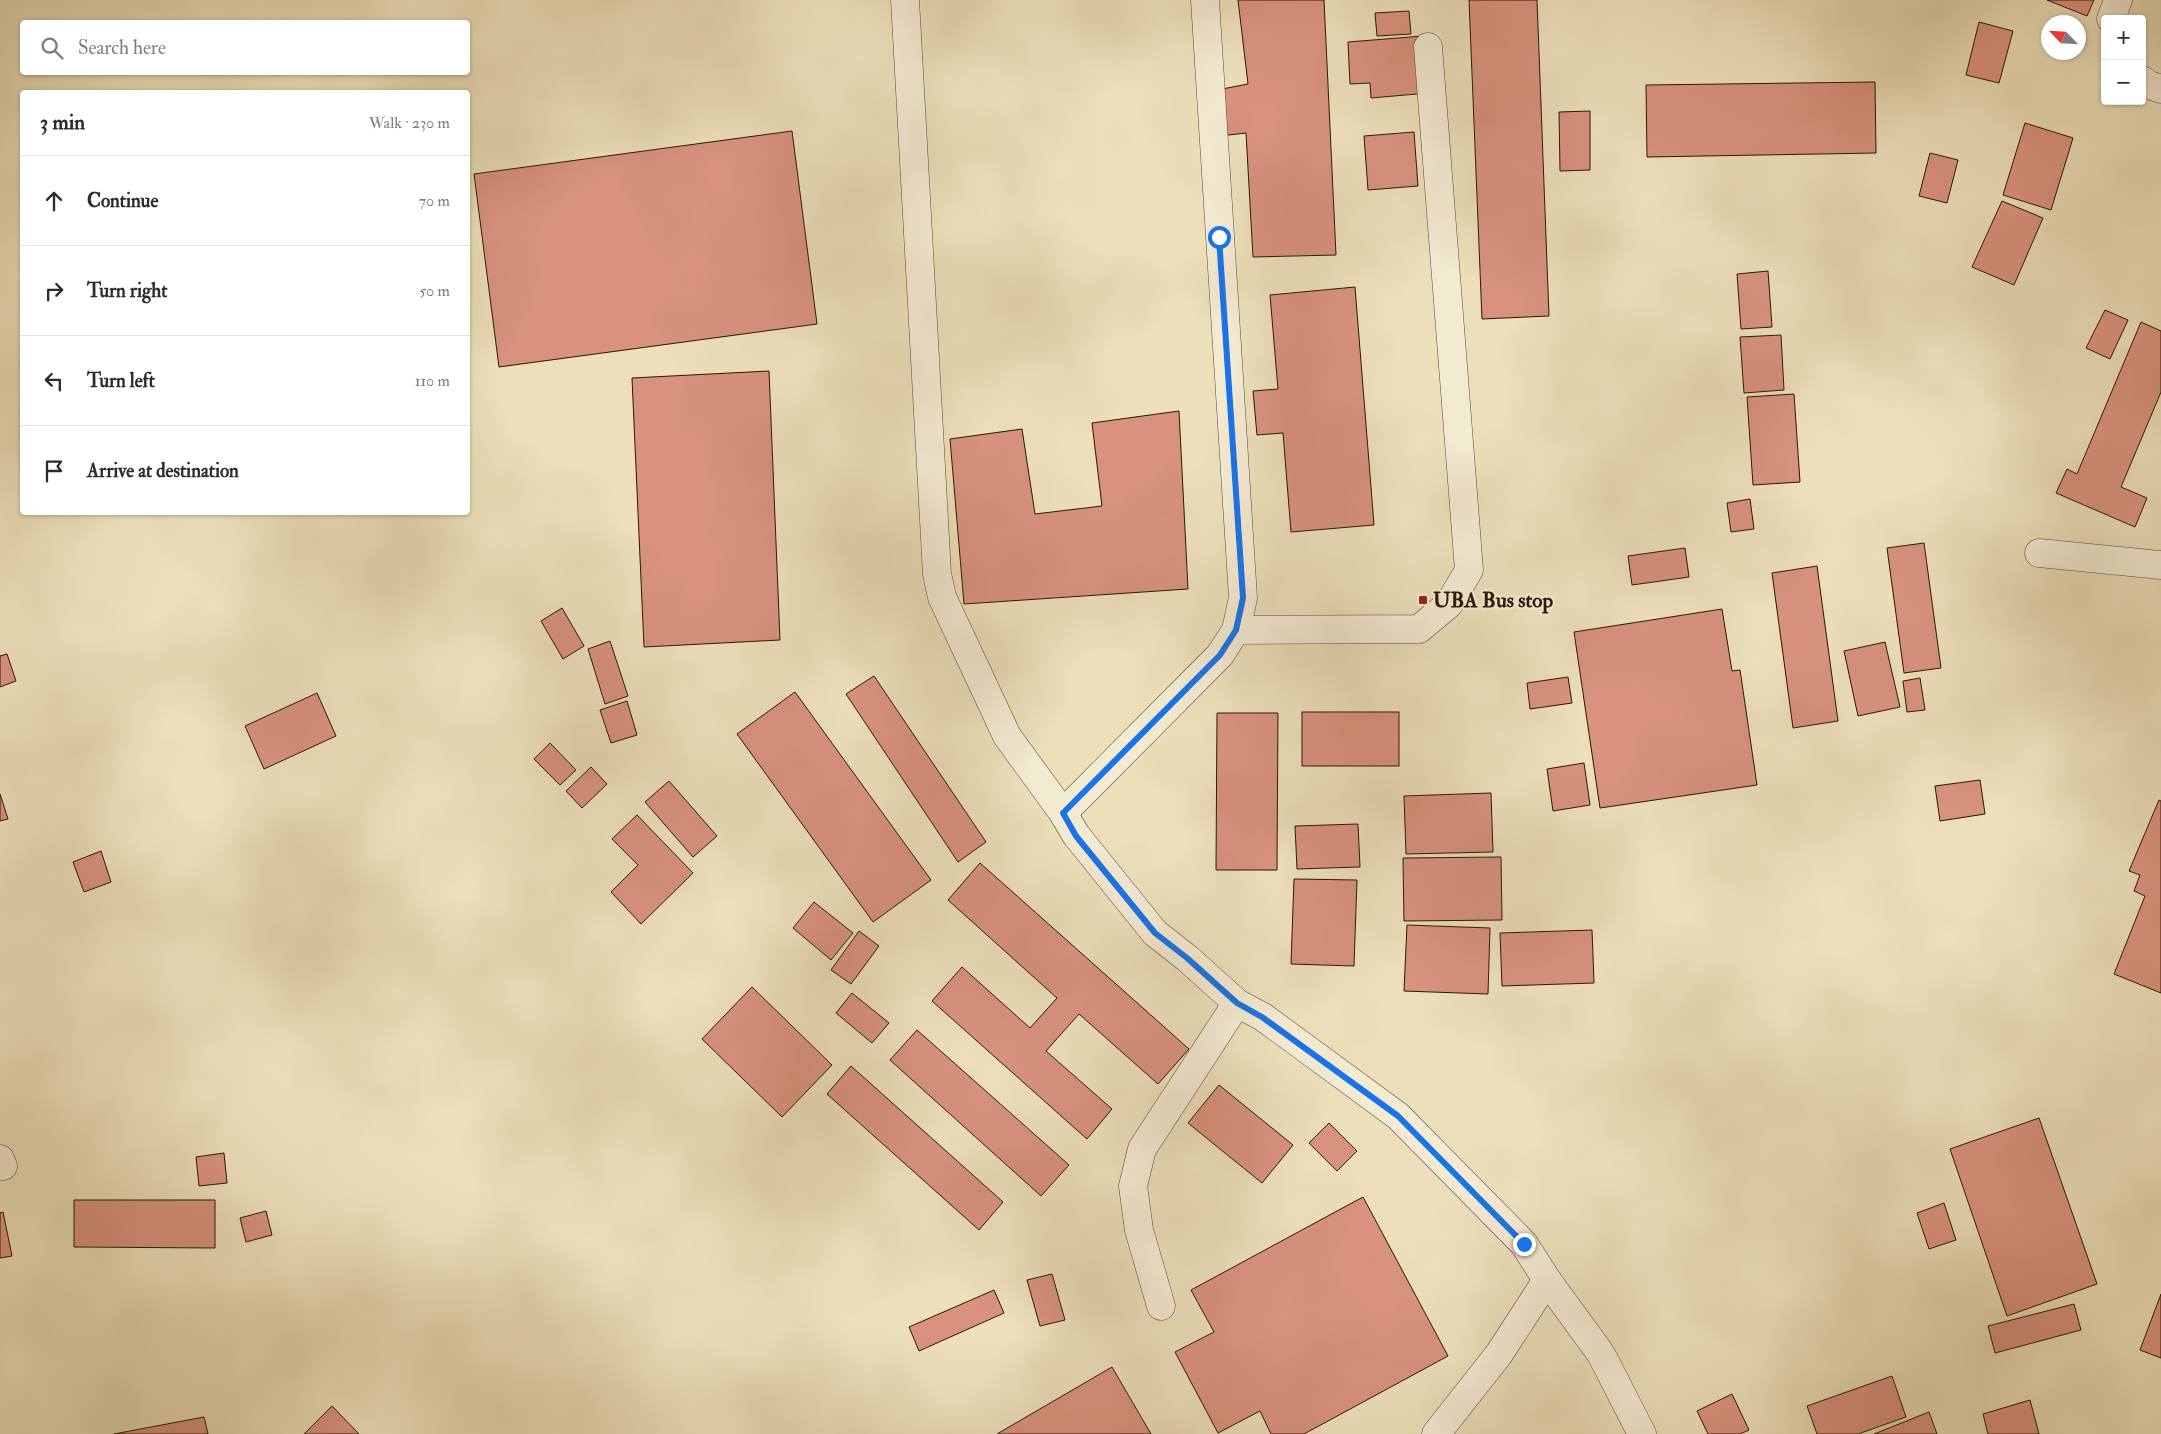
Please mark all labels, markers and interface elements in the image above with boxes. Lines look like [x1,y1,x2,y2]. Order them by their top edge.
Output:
north arrow [2041,15,2086,60]
map controls [2101,15,2146,105]
button: + [2101,15,2146,60]
search box [20,20,470,75]
icon: search [38,34,66,62]
text: Search here [78,36,166,60]
button: − [2101,60,2146,105]
text: 3 min [40,109,85,136]
text: Walk · 230 m [369,113,450,133]
icon: ahead [40,187,68,215]
text: Continue [87,189,158,213]
text: 70 m [419,191,450,211]
route start [1208,226,1231,249]
icon: right [40,277,68,305]
text: Turn right [87,279,167,303]
text: 50 m [419,281,450,301]
icon: left [40,367,68,395]
text: Turn left [87,369,155,393]
text: 110 m [415,371,450,391]
icon: arrive [40,457,68,485]
text: Arrive at destination [87,459,239,483]
place label: UBA Bus stop [1433,587,1553,614]
marker: UBA Bus stop [1417,594,1429,606]
route end [1513,1233,1536,1256]

